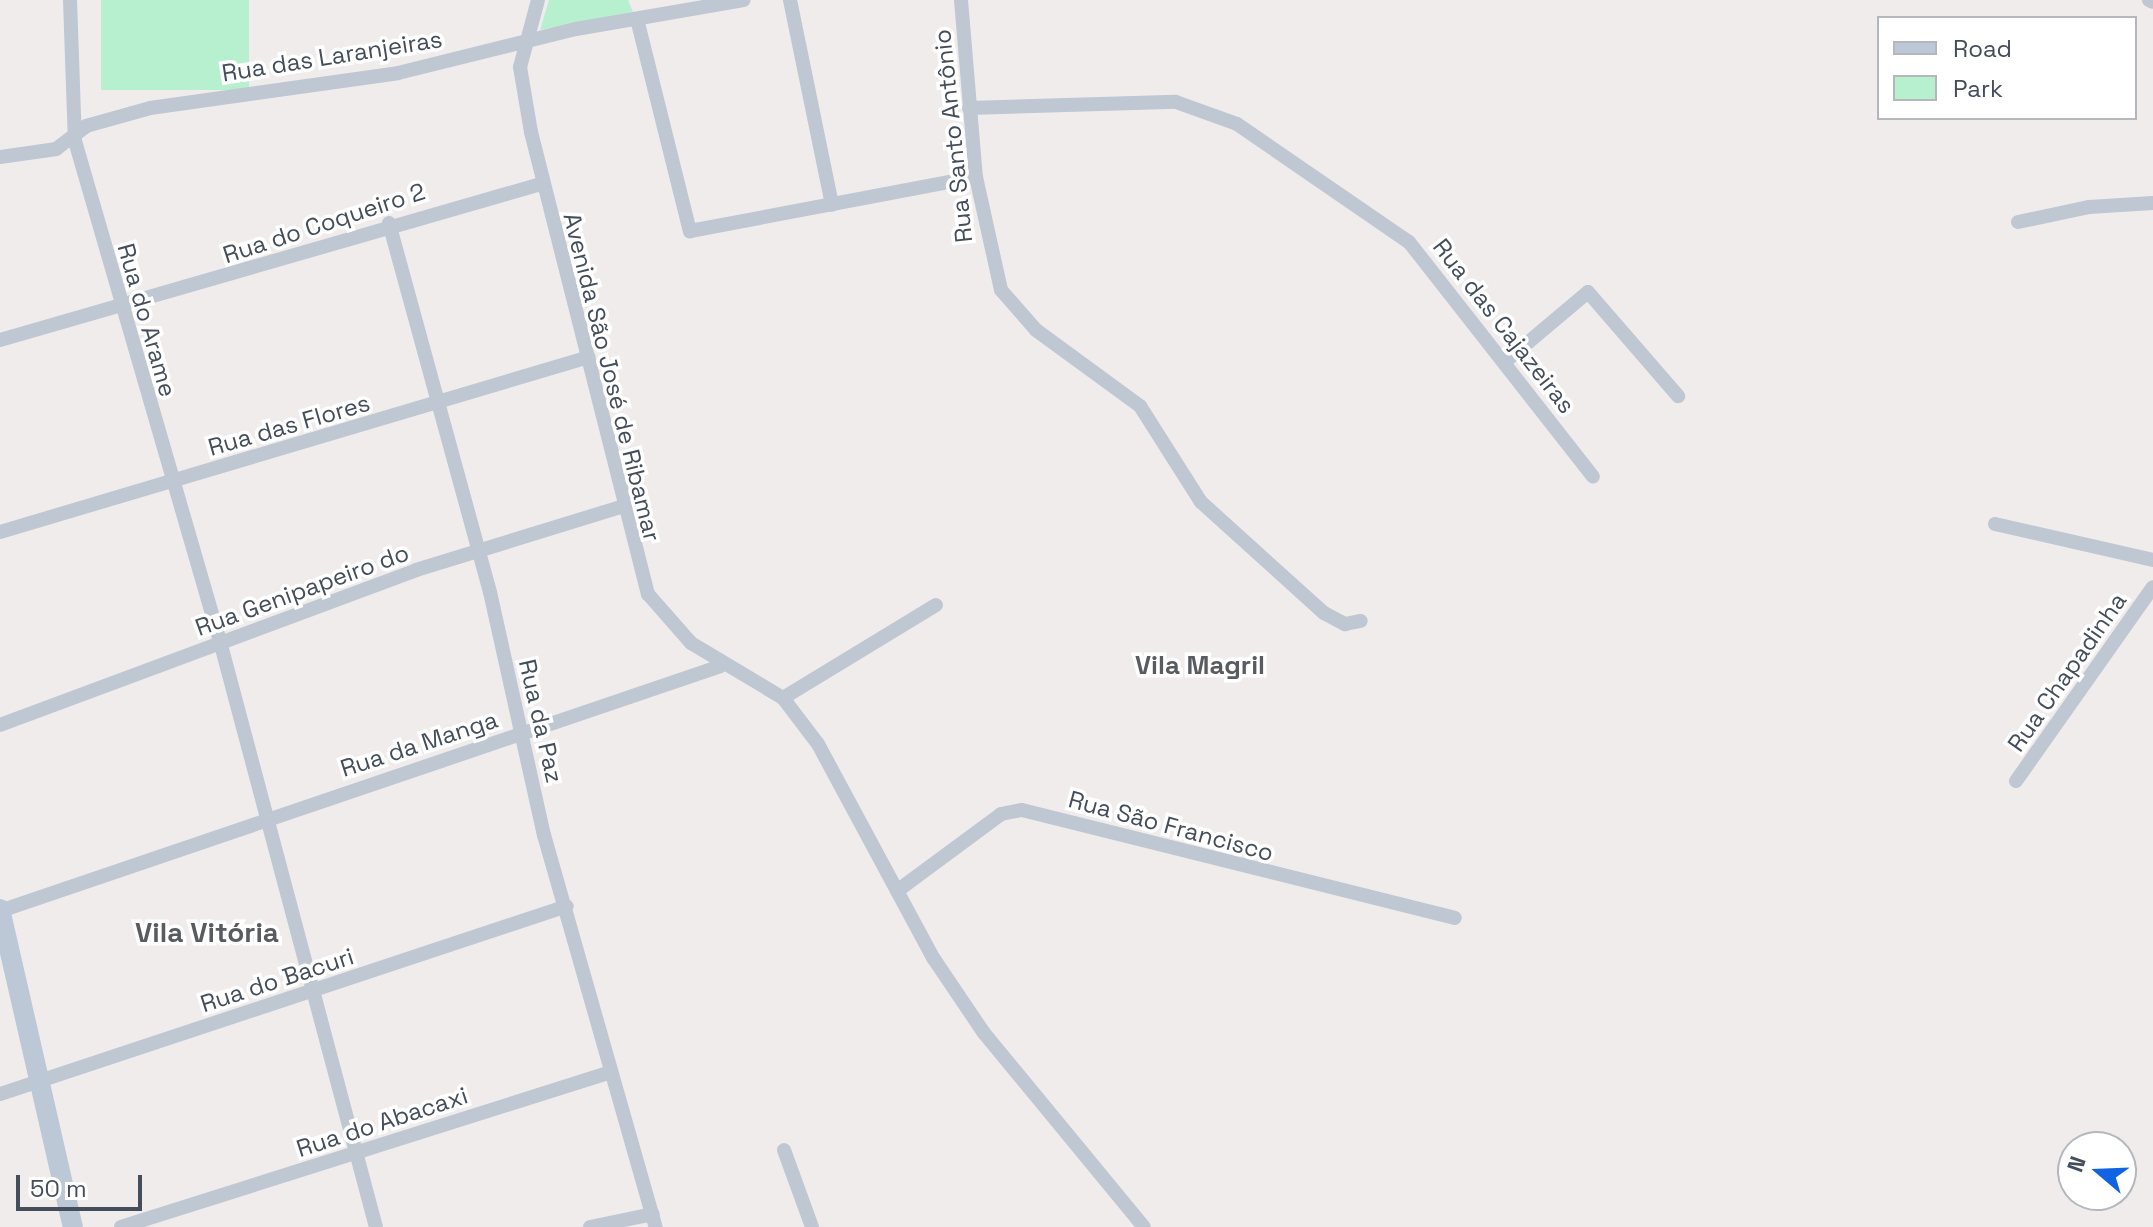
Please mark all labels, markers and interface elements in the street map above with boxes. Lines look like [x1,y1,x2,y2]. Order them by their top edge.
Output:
legend [1877,16,2137,120]
street label: Rua das Laranjeiras [220,24,444,88]
street label: Rua Santo Antônio [927,28,979,244]
text: Road [1953,33,2012,64]
text: Park [1953,73,2003,104]
street label: Rua do Coqueiro 2 [219,177,429,269]
street label: Avenida São José de Ribamar [557,210,667,544]
street label: Rua das Cajazeiras [1427,233,1581,419]
street label: Rua do Arame [111,240,183,400]
street label: Rua das Flores [205,388,373,462]
street label: Rua Genipapeiro do [191,538,413,642]
street label: Rua Chapadinha [2002,587,2132,757]
district label: Vila Magril [1135,650,1265,682]
street label: Rua da Paz [513,657,569,785]
street label: Rua da Manga [337,705,501,783]
street label: Rua São Francisco [1065,785,1277,867]
district label: Vila Vitória [135,915,279,949]
street label: Rua do Bacuri [197,942,357,1018]
street label: Rua do Abacaxi [293,1081,471,1163]
north arrow [2057,1131,2137,1211]
text: N [2061,1152,2092,1175]
scale bar [20,1159,146,1209]
text: 50 m [30,1173,87,1204]

